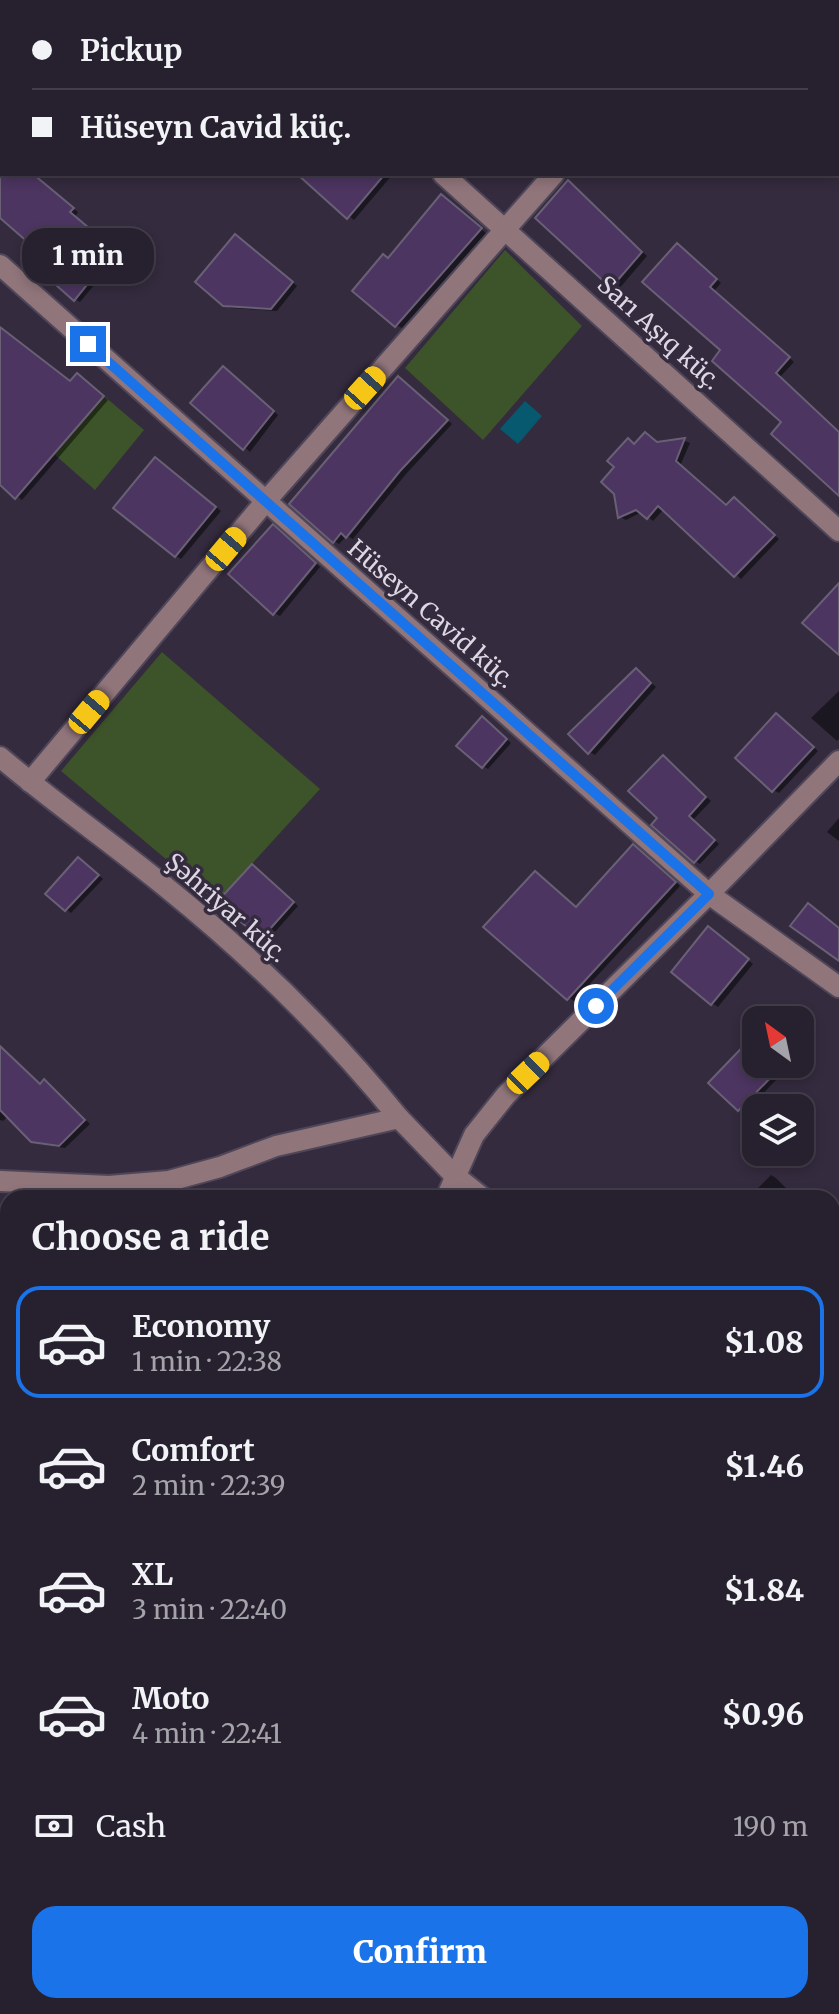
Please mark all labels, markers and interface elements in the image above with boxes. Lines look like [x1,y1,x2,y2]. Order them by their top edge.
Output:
text: Pickup [80,31,182,69]
text: Hüseyn Cavid küç. [80,108,351,146]
callout: 1 min [22,228,154,284]
text: 1 min [52,239,124,272]
street label: Sarı Aşıq küç. [591,269,728,396]
route end [70,326,106,362]
car [340,362,390,414]
car [201,523,251,575]
street label: Hüseyn Cavid küç. [341,533,521,695]
car [64,686,114,738]
street label: Şəhriyar küç. [159,846,294,969]
route start [578,988,614,1024]
north arrow [742,1006,814,1078]
map controls [742,1006,814,1166]
car [502,1048,554,1098]
button: layers [742,1094,814,1166]
text: Choose a ride [32,1215,269,1260]
icon: car [36,1306,108,1378]
text: Economy [132,1307,270,1345]
text: $1.08 [724,1323,804,1361]
text: 1 min · 22:38 [132,1345,282,1378]
icon: car [36,1430,108,1502]
text: Comfort [132,1431,255,1469]
text: $1.46 [724,1447,804,1485]
text: 2 min · 22:39 [132,1469,286,1502]
icon: car [36,1554,108,1626]
text: XL [132,1555,173,1593]
text: $1.84 [724,1571,804,1609]
text: 3 min · 22:40 [132,1593,287,1626]
icon: car [36,1678,108,1750]
text: Moto [132,1679,210,1717]
text: $0.96 [722,1695,804,1733]
text: 4 min · 22:41 [132,1717,282,1750]
icon: cash [32,1804,76,1848]
text: Cash [96,1807,166,1845]
text: 190 m [733,1810,808,1843]
button: Confirm [32,1906,808,1998]

